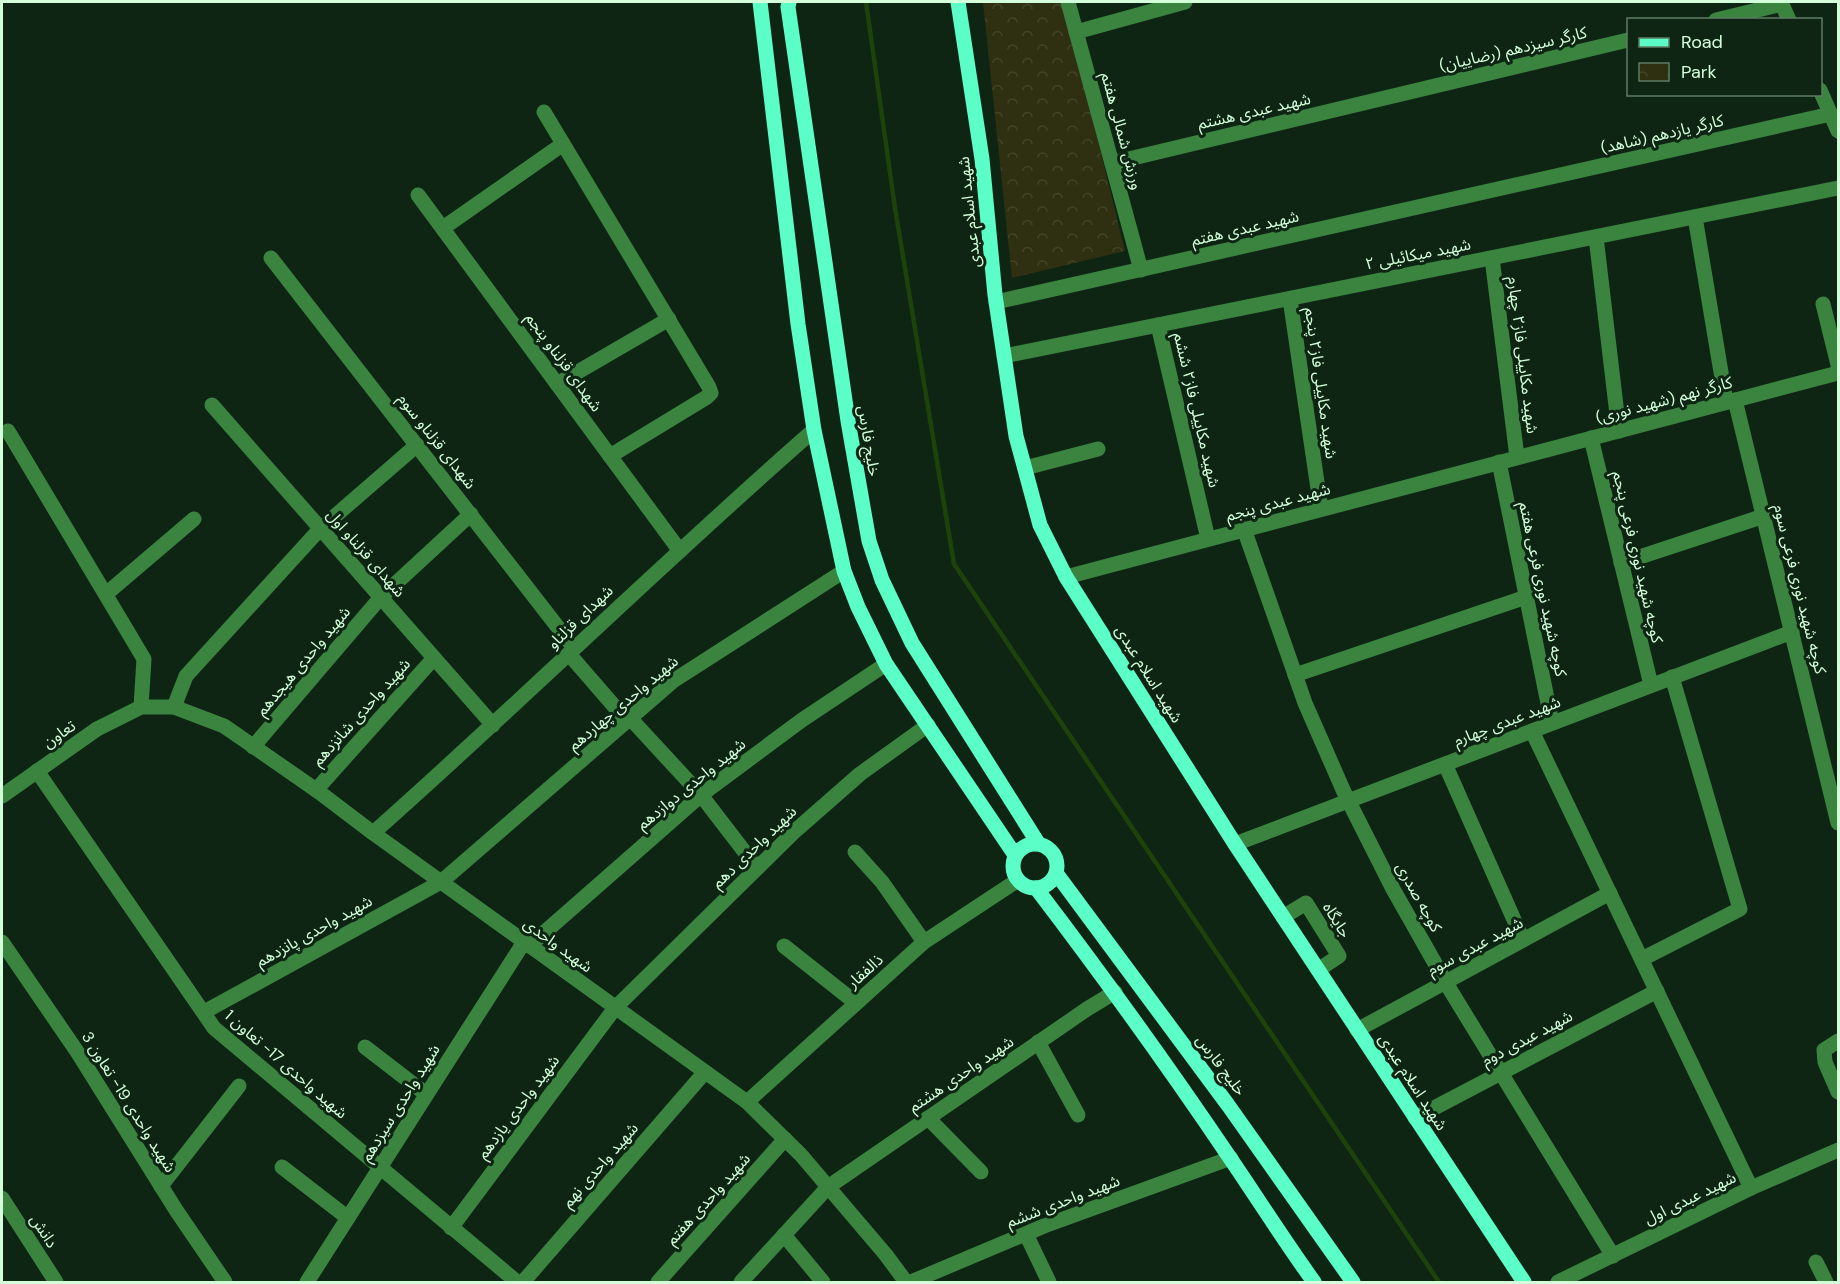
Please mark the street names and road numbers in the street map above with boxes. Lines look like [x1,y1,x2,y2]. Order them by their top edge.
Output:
street label: کارگر سیزدهم (رضاییان) [1437,22,1590,78]
street label: ورزش شمالی هفتم [1094,70,1148,193]
street label: شهید عبدی هشتم [1195,88,1313,136]
street label: کارگر یازدهم (شاهد) [1599,110,1726,160]
street label: شهید اسلام عبدی [953,155,987,269]
street label: شهید عبدی هفتم [1189,205,1301,253]
street label: شهید میکائیلی ۲ [1364,234,1472,274]
street label: شهید مکاییلی فاز۲ چهارم [1501,275,1543,435]
street label: شهید مکاییلی فاز۲ پنجم [1298,306,1342,460]
street label: شهدای قزلناو پنجم [519,308,607,417]
street label: شهید مکاییلی فاز۲ ششم [1167,330,1225,490]
street label: کارگر نهم (شهید نوری) [1593,372,1736,430]
street label: شهدای قزلناو سوم [391,389,481,494]
street label: خلیج فارس [851,404,885,478]
street label: کوچه شهید نوری فرعی پنجم [1606,469,1668,646]
street label: شهید عبدی پنجم [1223,478,1333,528]
street label: کوچه شهید نوری فرعی هفتم [1512,500,1572,679]
street label: کوچه شهید نوری فرعی سوم [1767,502,1831,677]
street label: شهدای قزلناو اول [322,504,410,602]
street label: شهدای قزلناو [543,580,617,654]
street label: شهید واحدی هیجدهم [251,602,357,721]
street label: شهید اسلام عبدی [1109,621,1187,728]
street label: شهید واحدی چهاردهم [563,651,684,757]
street label: شهید واحدی شانزدهم [307,654,416,772]
street label: شهید عبدی چهارم [1450,691,1564,753]
street label: تعاون [38,715,80,753]
street label: شهید واحدی دوازدهم [632,734,751,836]
street label: شهید واحدی دهم [707,801,802,894]
street label: کوچه صدری [1391,858,1447,936]
street label: شهید واحدی پانزدهم [252,890,377,973]
street label: جایگاه [1318,898,1356,942]
street label: شهید عبدی سوم [1423,912,1528,982]
street label: شهید واحدی [519,913,597,977]
street label: ذالفقار [842,949,888,994]
street label: شهید واحدی 17- تعاون 1 [220,1005,352,1123]
street label: شهید عبدی دوم [1478,1005,1577,1073]
street label: شهید واحدی 19- تعاون 3 [77,1028,181,1176]
street label: خلیج فارس [1190,1030,1251,1101]
street label: شهید اسلام عبدی [1372,1030,1452,1136]
street label: شهید واحدی هشتم [904,1031,1019,1119]
street label: شهید واحدی سیزدهم [355,1040,446,1167]
street label: شهید واحدی یازدهم [472,1051,566,1165]
street label: شهید واحدی نهم [557,1118,644,1213]
street label: شهید واحدی هفتم [661,1149,756,1251]
street label: شهید عبدی اول [1640,1167,1740,1229]
street label: شهید واحدی ششم [1003,1170,1123,1234]
street label: دانش [25,1210,63,1252]

